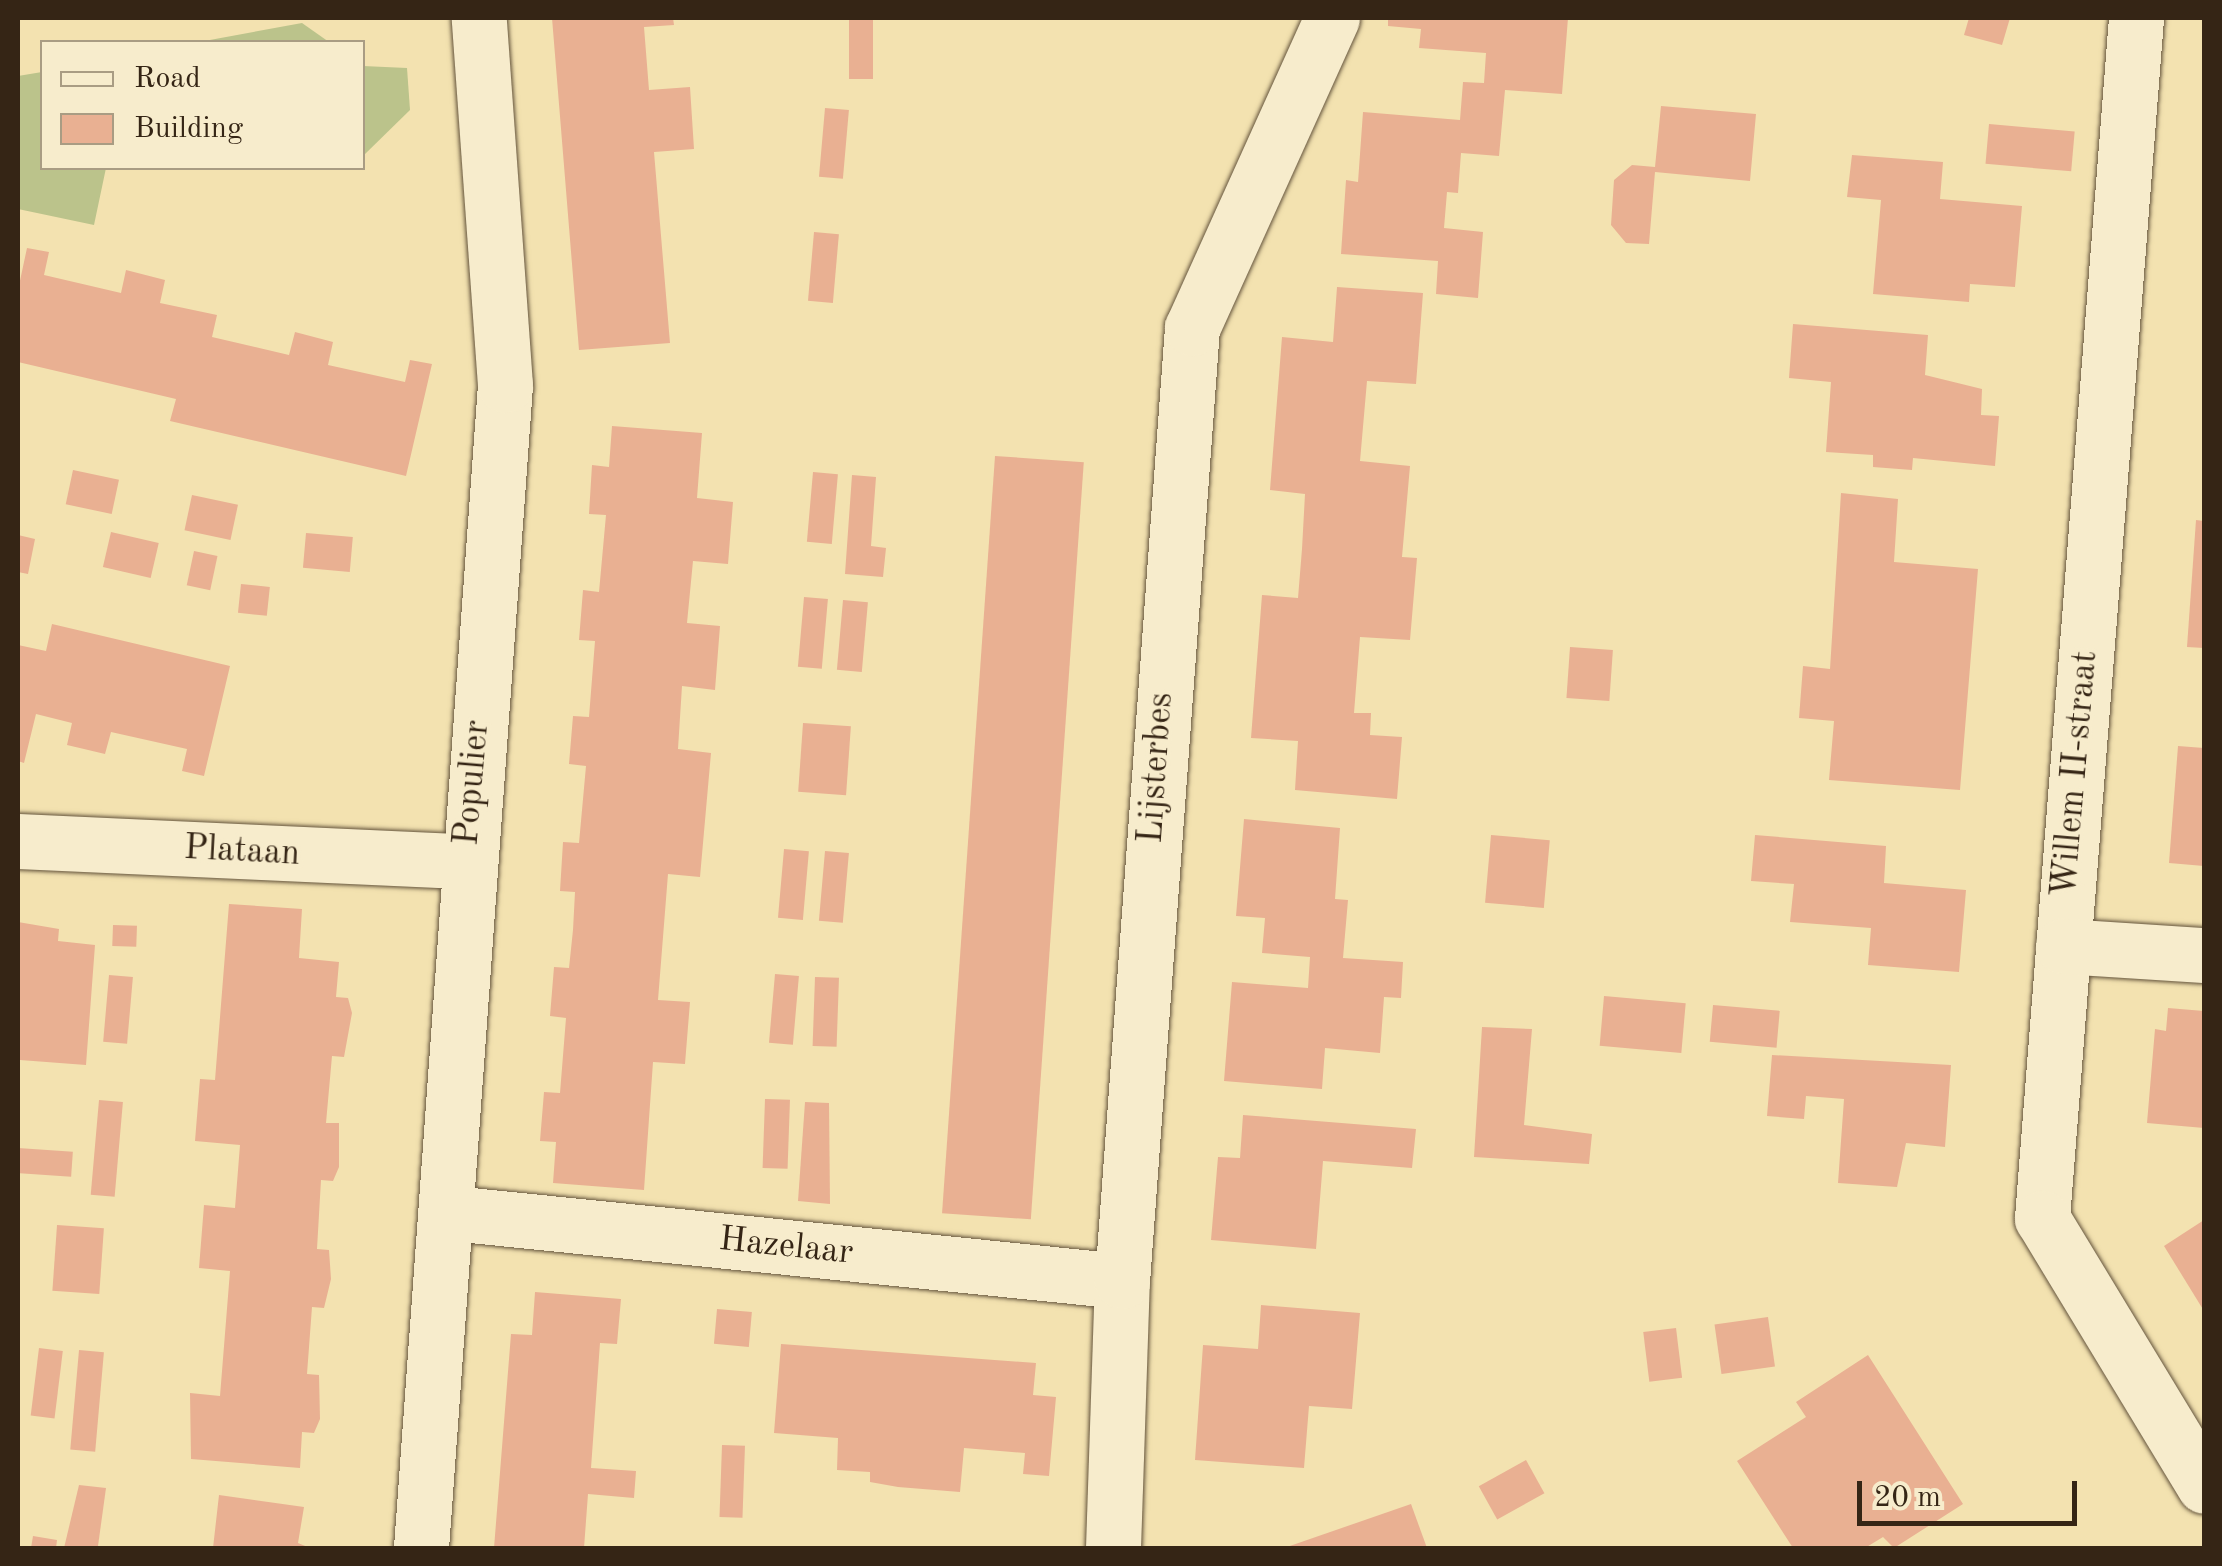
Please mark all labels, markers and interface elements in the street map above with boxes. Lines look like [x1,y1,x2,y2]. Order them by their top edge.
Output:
legend [40,40,365,170]
text: Road [134,64,201,94]
text: Building [134,114,243,144]
street label: Willem II-straat [2044,649,2108,899]
street label: Lijsterbes [1131,691,1183,845]
street label: Populier [447,719,499,847]
street label: Plataan [183,828,301,876]
street label: Hazelaar [717,1219,855,1275]
scale bar [1862,1461,2082,1523]
text: 20 m [1874,1483,1941,1513]

